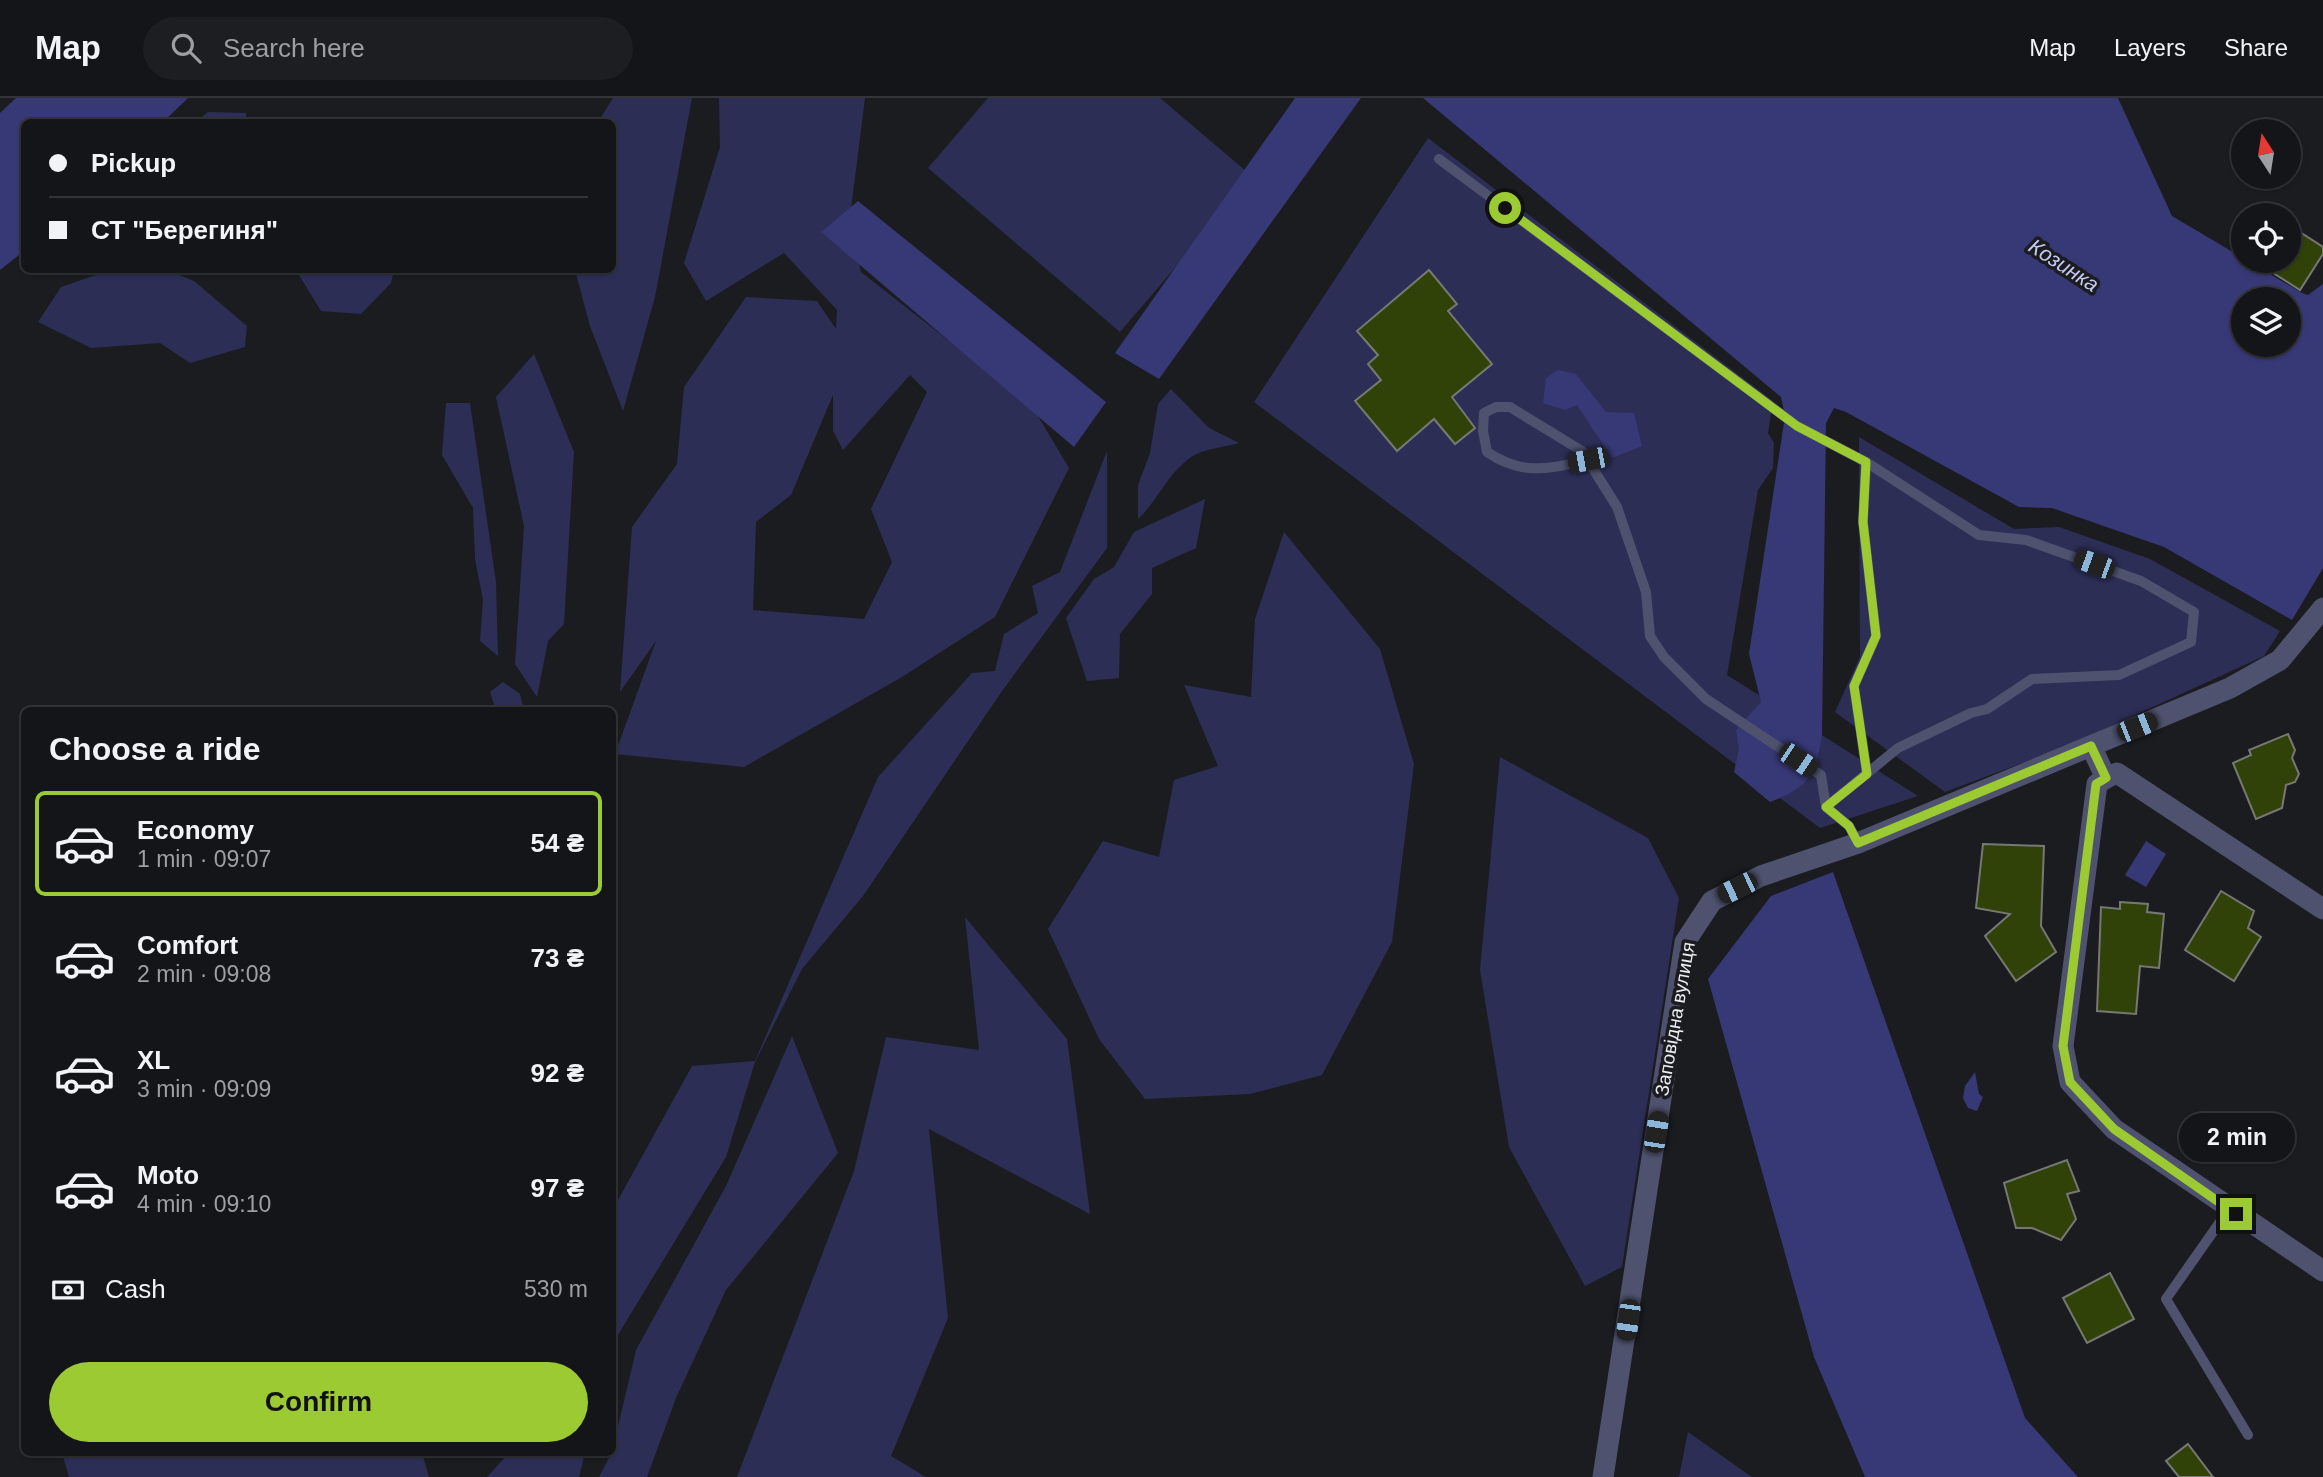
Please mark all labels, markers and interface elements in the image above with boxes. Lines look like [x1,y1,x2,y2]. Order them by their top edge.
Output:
search box [143,17,633,80]
text: Map [35,29,101,66]
icon: search [167,29,205,67]
text: Search here [223,33,365,63]
text: Map [2029,34,2076,61]
text: Layers [2114,34,2186,61]
text: Share [2224,34,2288,61]
north arrow [2231,119,2301,189]
map controls [2231,119,2301,357]
text: Pickup [91,148,176,178]
route start [1489,192,1521,224]
button: locate [2231,203,2301,273]
text: СТ "Берегиня" [91,215,278,245]
water label: Козинка [2025,234,2103,296]
button: layers [2231,287,2301,357]
car [1566,446,1611,474]
car [2071,547,2118,581]
car [2114,709,2161,745]
text: Choose a ride [49,731,261,767]
car [1775,740,1822,780]
icon: car [53,812,116,875]
text: Economy [137,815,254,845]
text: 54 ₴ [531,828,584,858]
text: 1 min · 09:07 [137,846,271,872]
car [1714,869,1761,907]
icon: car [53,927,116,990]
text: Comfort [137,930,238,960]
street label: Заповідна вулиця [1651,940,1699,1098]
text: 73 ₴ [531,943,584,973]
text: 2 min · 09:08 [137,961,271,987]
icon: car [53,1042,116,1105]
text: XL [137,1045,170,1075]
text: 92 ₴ [531,1058,584,1088]
text: 3 min · 09:09 [137,1076,271,1102]
car [1643,1110,1670,1154]
callout: 2 min [2178,1112,2294,1162]
text: 2 min [2207,1124,2267,1150]
icon: car [53,1157,116,1220]
text: Moto [137,1160,199,1190]
text: 97 ₴ [531,1173,584,1203]
text: 4 min · 09:10 [137,1191,271,1217]
route end [2220,1198,2252,1230]
icon: cash [49,1271,87,1309]
text: Cash [105,1274,166,1304]
text: 530 m [524,1276,588,1302]
car [1615,1298,1642,1342]
button: Confirm [49,1362,588,1442]

